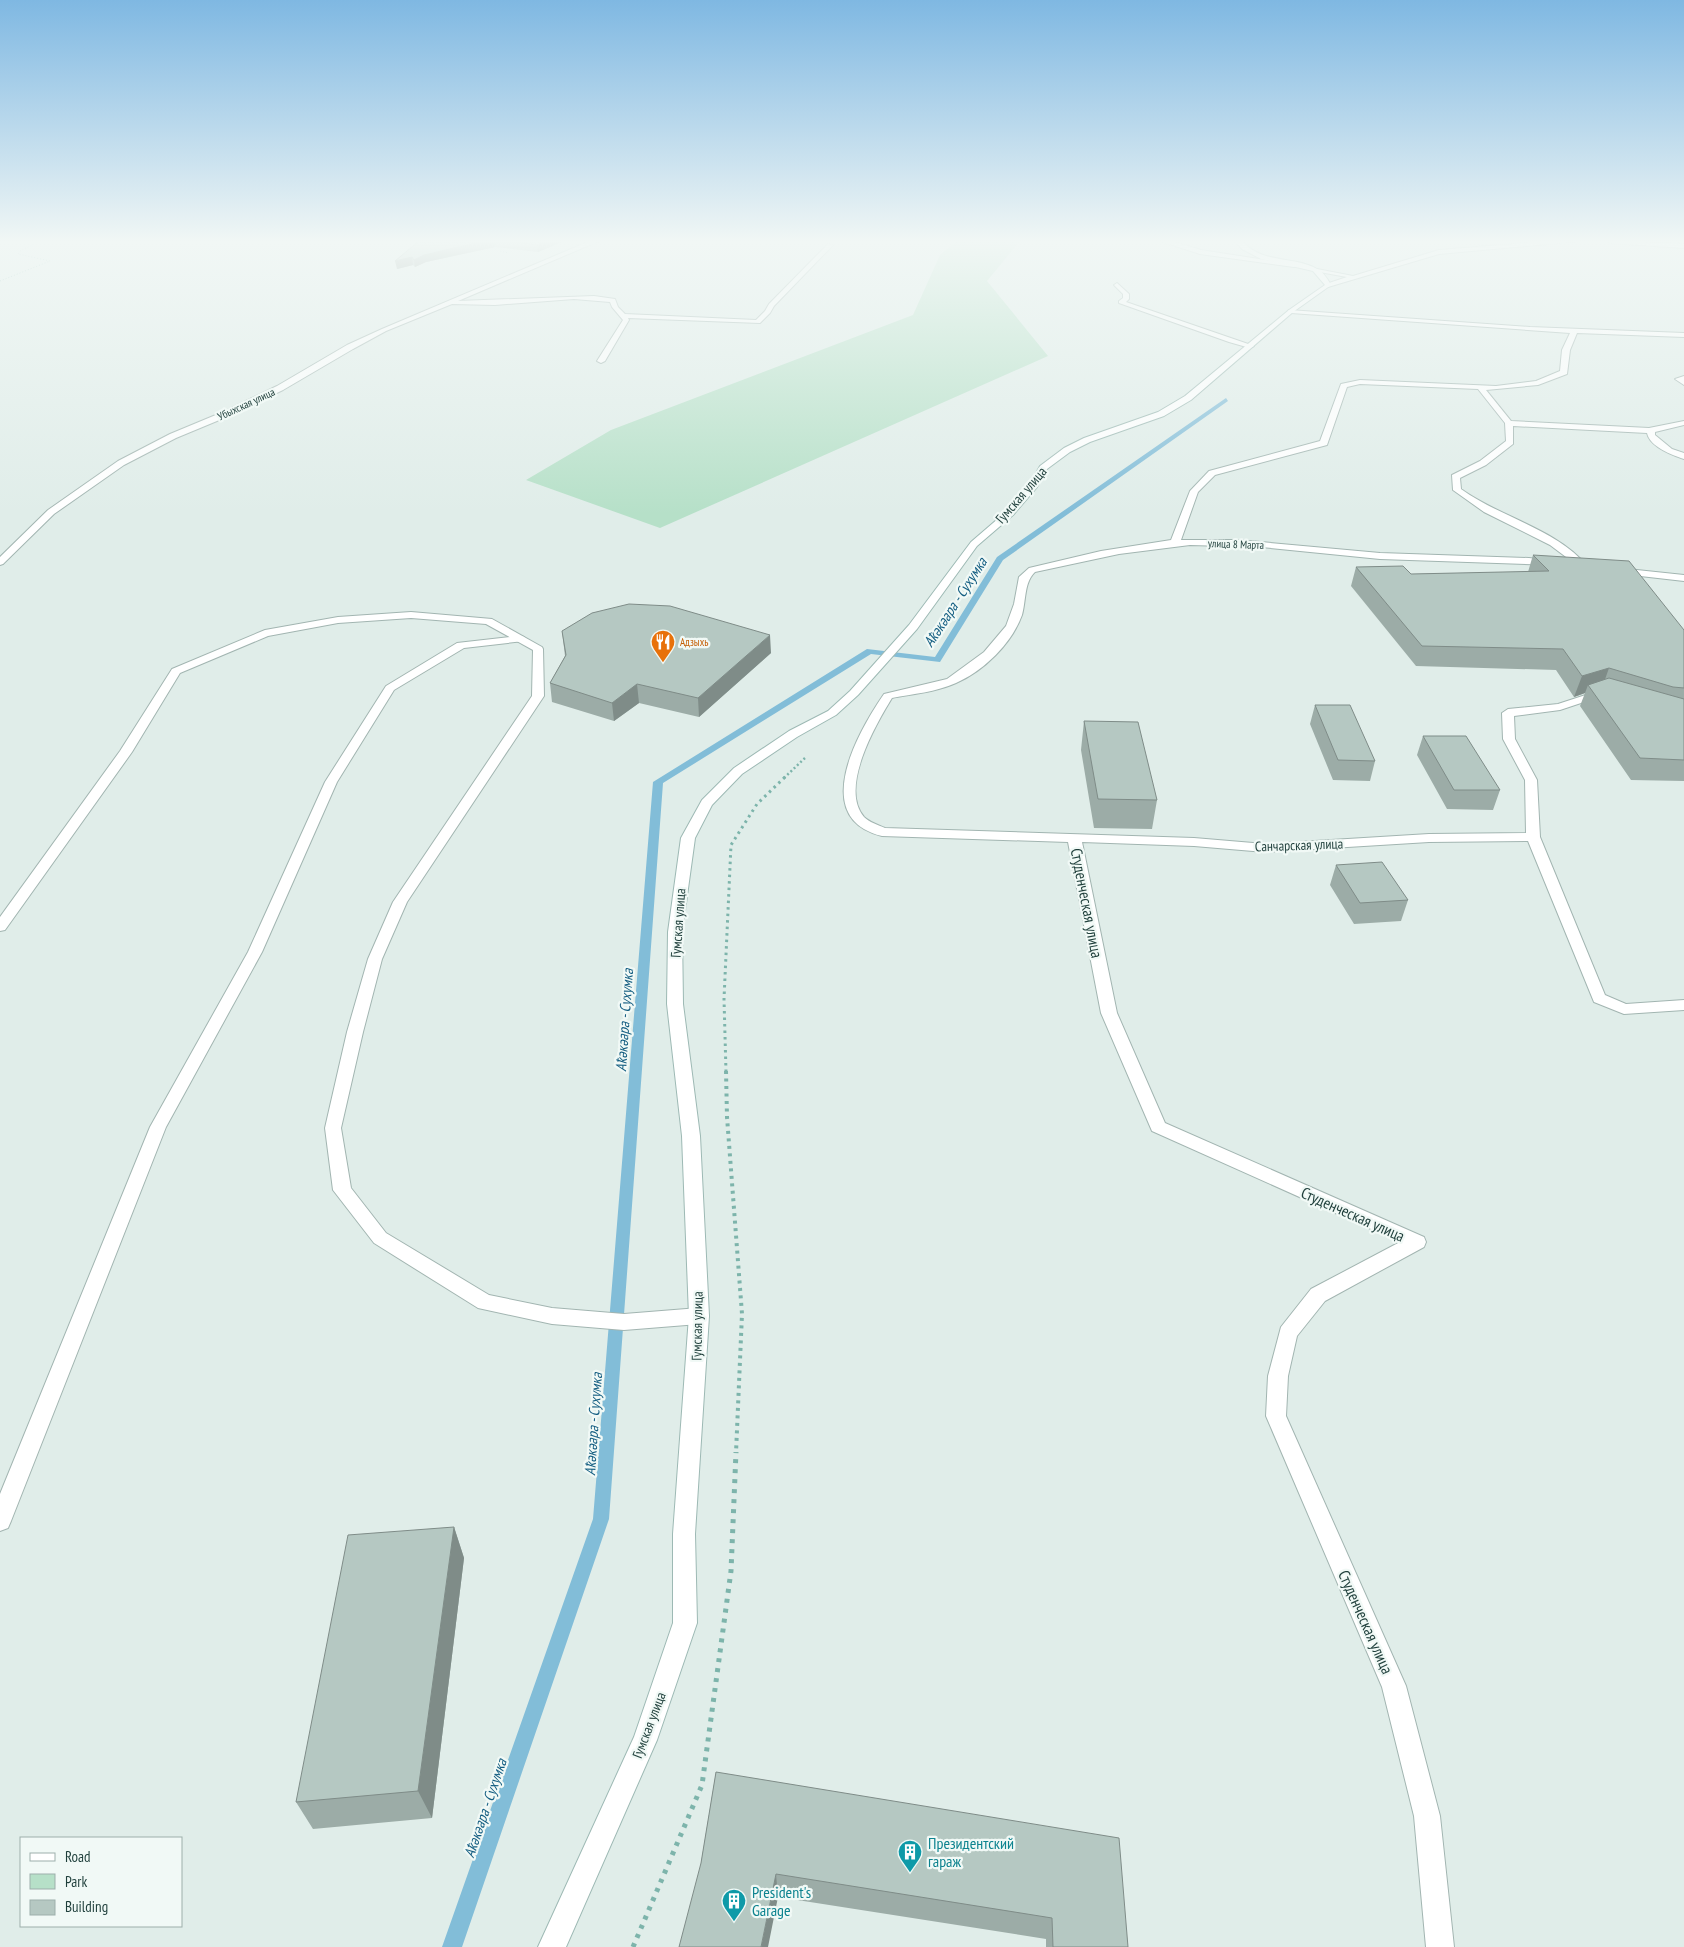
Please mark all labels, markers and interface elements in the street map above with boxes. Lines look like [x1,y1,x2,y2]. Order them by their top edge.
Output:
street label: Убыхская улица [215,385,277,423]
street label: Гумская улица [991,463,1051,527]
street label: улица 8 Марта [1208,536,1264,552]
water label: Аҟәкәара - Сухумка [919,553,992,650]
restaurant icon: Адзыхь [650,629,676,663]
place label: Адзыхь [680,635,708,649]
street label: Санчарская улица [1255,834,1343,856]
street label: Студенческая улица [1067,846,1107,960]
street label: Гумская улица [667,888,689,958]
water label: Аҟәкәара - Сухумка [611,967,637,1072]
street label: Студенческая улица [1298,1182,1408,1246]
street label: Гумская улица [687,1291,707,1361]
water label: Аҟәкәара - Сухумка [580,1371,606,1476]
street label: Студенческая улица [1334,1567,1398,1677]
street label: Гумская улица [628,1689,670,1761]
water label: Аҟәкәара - Сухумка [459,1755,511,1860]
place label: Президентский гараж [928,1833,1014,1871]
legend [20,1837,182,1927]
building icon: Президентский гараж [897,1839,923,1873]
text: Road [65,1847,91,1866]
text: Park [65,1872,87,1891]
place label: President's Garage [752,1882,811,1920]
building icon: President's Garage [721,1888,747,1922]
text: Building [65,1897,108,1916]

